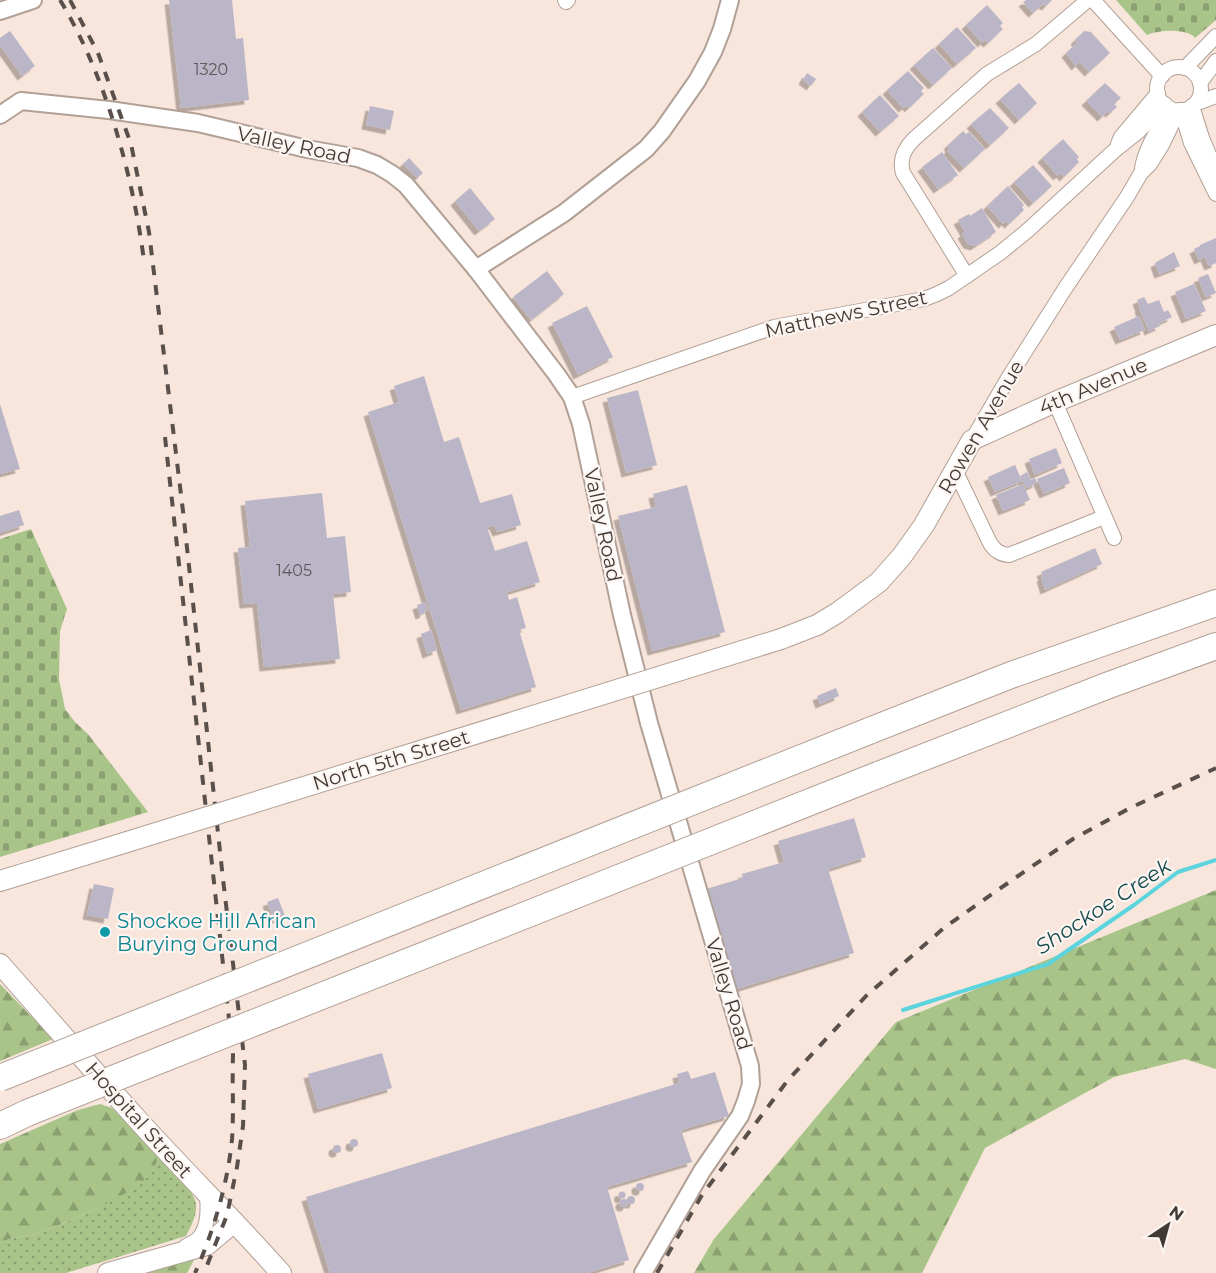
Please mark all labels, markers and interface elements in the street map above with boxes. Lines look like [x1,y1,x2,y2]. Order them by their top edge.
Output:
house number: 1320 [194,60,228,79]
street label: Valley Road [235,121,353,169]
street label: Matthews Street [763,285,929,343]
street label: 4th Avenue [1035,352,1151,420]
street label: Rowen Avenue [933,356,1029,498]
street label: Valley Road [579,466,627,584]
house number: 1405 [276,561,312,580]
street label: North 5th Street [310,725,472,795]
water label: Shockoe Creek [1031,852,1177,959]
place label: Shockoe Hill African Burying Ground [117,909,316,956]
marker: Shockoe Hill African Burying Ground [98,925,112,939]
street label: Valley Road [701,935,757,1053]
street label: Hospital Street [81,1057,197,1183]
north arrow [1138,1195,1198,1255]
text: N [1166,1202,1187,1225]

